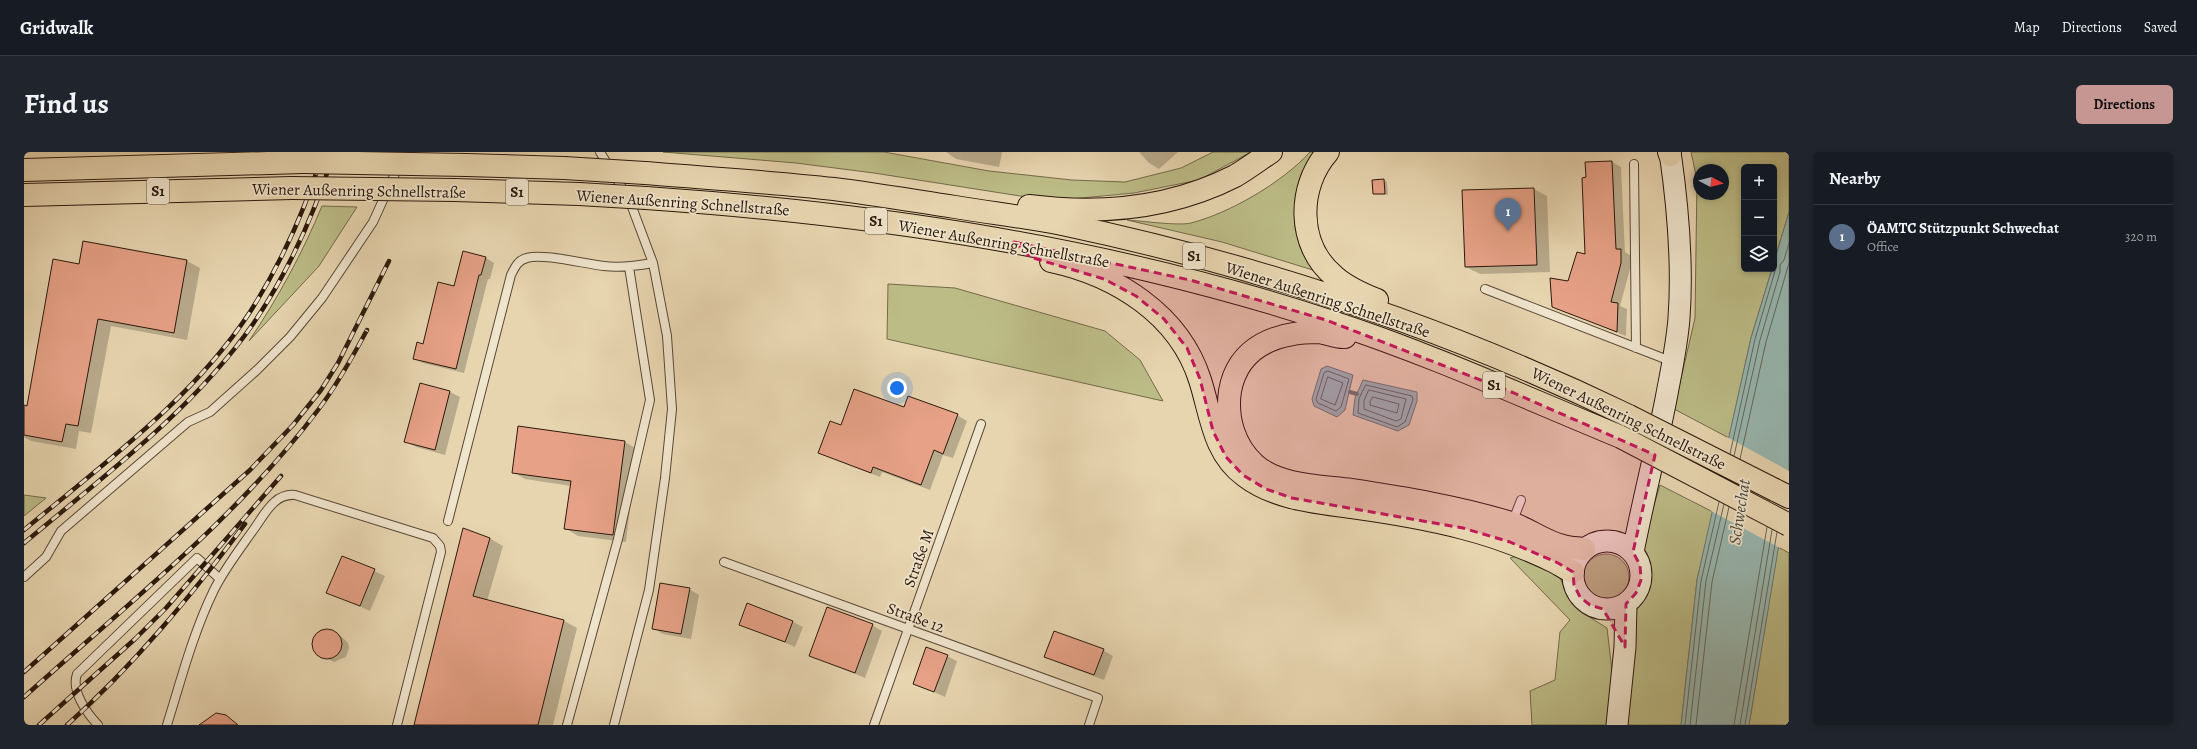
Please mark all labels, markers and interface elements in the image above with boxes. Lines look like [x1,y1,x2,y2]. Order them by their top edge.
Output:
text: Gridwalk [20,15,93,41]
text: Map [2014,18,2040,37]
text: Directions [2062,18,2122,37]
text: Saved [2144,18,2177,37]
text: Find us [24,85,109,123]
button: Directions [2076,85,2173,124]
north arrow [1693,164,1729,200]
map controls [1741,164,1777,272]
button: + [1741,164,1777,200]
text: Nearby [1829,167,1880,190]
road number: S1 [147,178,169,204]
street label: Wiener Außenring Schnellstraße [251,178,466,204]
road number: S1 [506,179,528,205]
street label: Wiener Außenring Schnellstraße [575,184,790,221]
pin: 1 [1495,198,1521,231]
button: − [1741,200,1777,236]
road number: S1 [865,208,887,234]
street label: Wiener Außenring Schnellstraße [896,214,1111,273]
text: ÖAMTC Stützpunkt Schwechat [1867,218,2059,238]
text: 1 [1840,228,1844,245]
text: 320 m [2125,228,2157,245]
button: layers [1741,236,1777,272]
text: Office [1867,238,1899,255]
road number: S1 [1183,243,1205,269]
street label: Wiener Außenring Schnellstraße [1222,256,1433,343]
street label: Wiener Außenring Schnellstraße [1527,362,1729,476]
road number: S1 [1483,372,1505,398]
your location [887,378,907,398]
water label: Schwechat [1723,477,1756,546]
street label: Straße M [898,526,940,591]
street label: Straße 12 [884,597,948,639]

